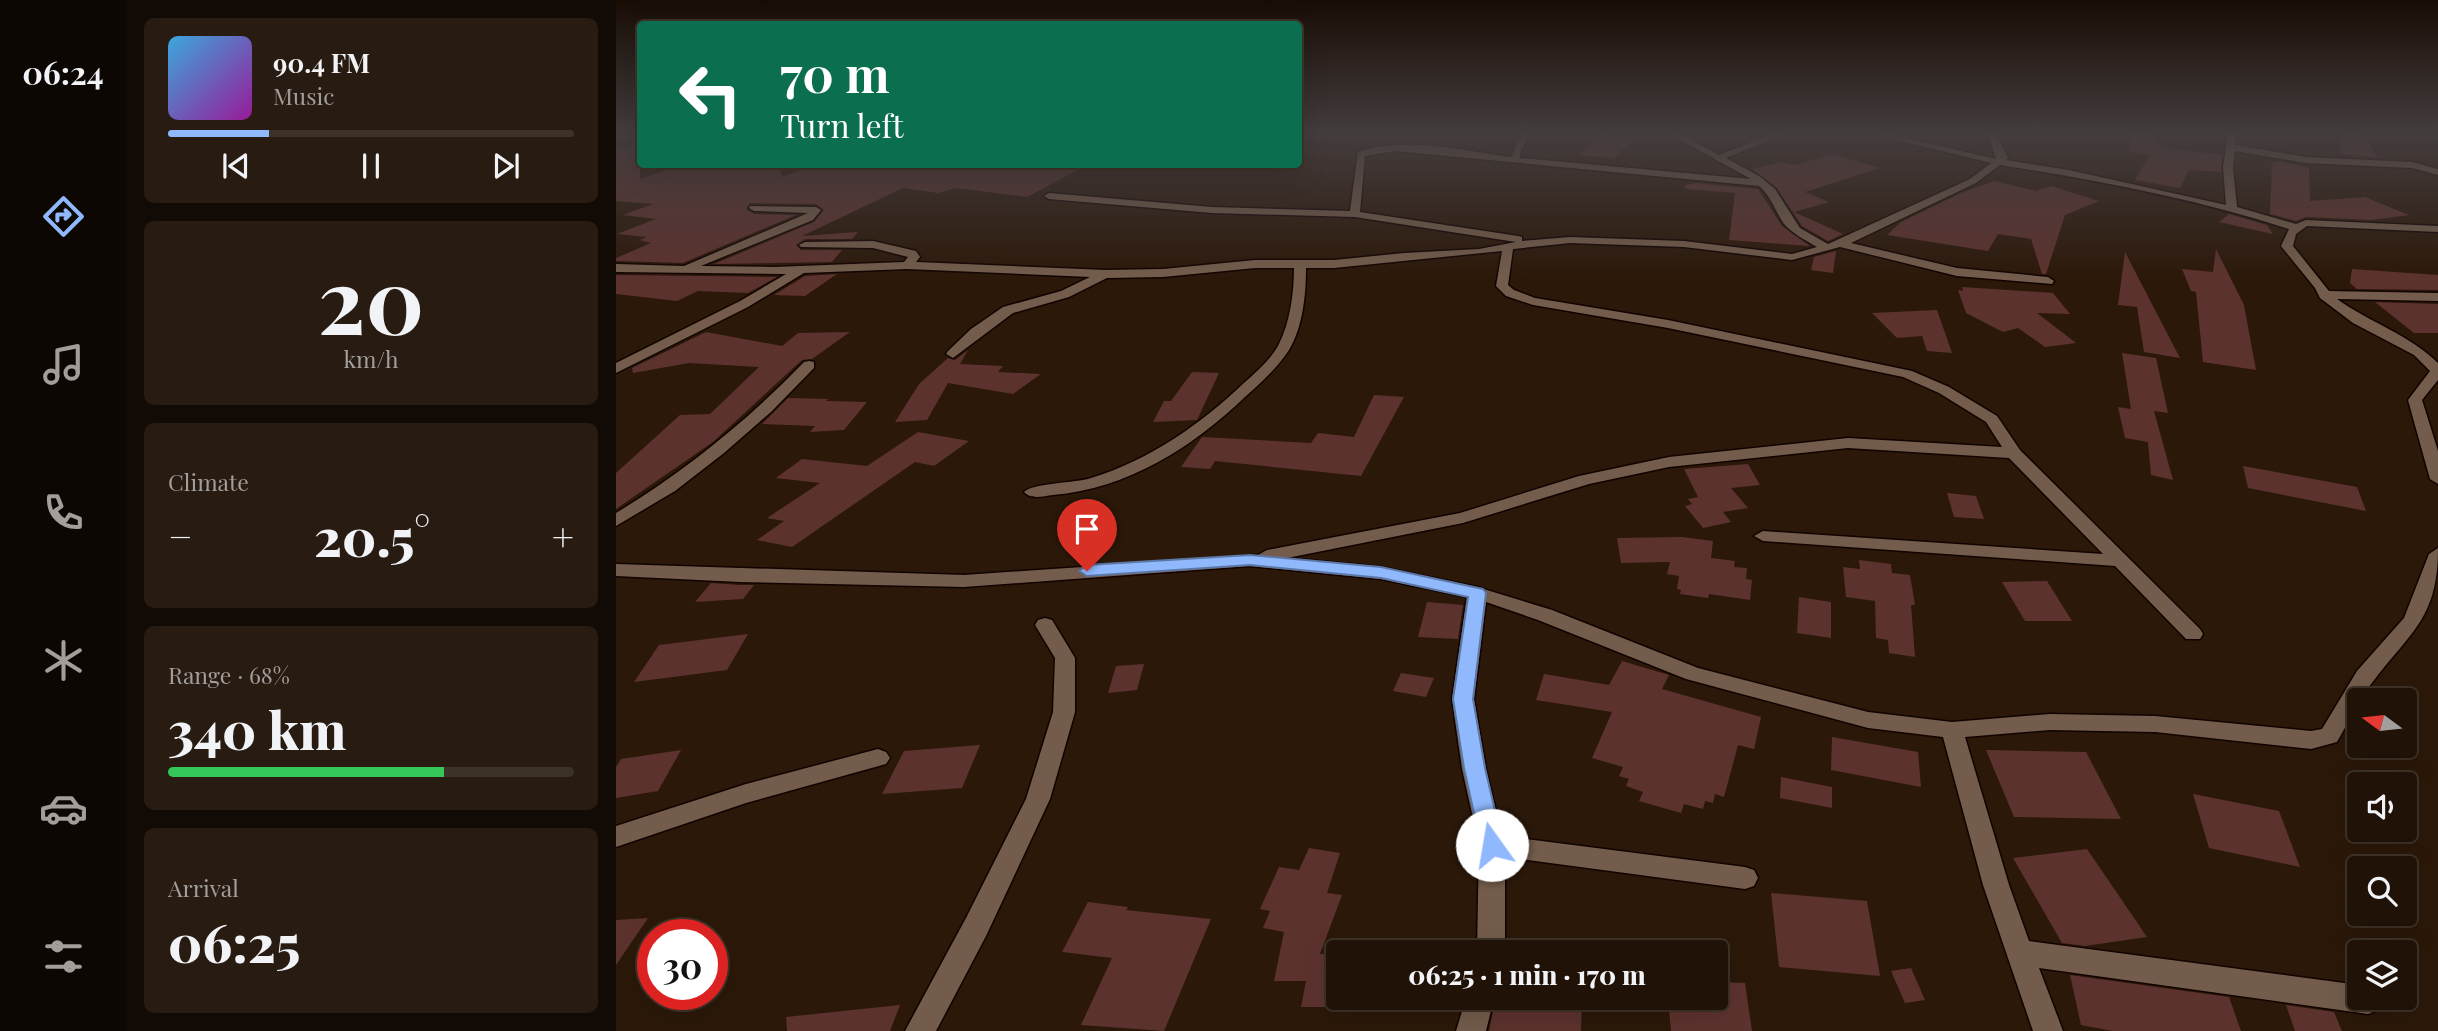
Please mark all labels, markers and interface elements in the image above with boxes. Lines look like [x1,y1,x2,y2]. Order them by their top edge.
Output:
text: 70 m [780,40,890,105]
text: 90.4 FM [273,45,370,80]
icon: left [665,49,756,140]
text: 06:24 [22,50,104,93]
text: Music [273,80,334,111]
text: Turn left [780,103,904,146]
icon: previous [217,147,255,185]
icon: pause [352,147,390,185]
icon: next [487,147,525,185]
icon: directions [39,192,88,241]
text: 20 [318,237,424,358]
icon: music [39,340,88,389]
text: km/h [343,343,399,374]
text: Climate [168,466,249,497]
icon: phone [39,488,88,537]
pin [1057,499,1117,571]
text: 20.5° [314,501,430,570]
text: − [168,510,193,561]
text: + [552,510,574,561]
icon: arrive [1068,510,1106,548]
icon: climate [39,636,88,685]
text: Range · 68% [168,659,290,690]
north arrow [2347,688,2417,758]
map controls [2347,688,2417,1010]
text: 340 km [168,694,346,763]
button: sound [2347,772,2417,842]
icon: car [39,784,88,833]
position arrow [1455,808,1529,882]
button: search [2347,856,2417,926]
text: Arrival [168,872,239,903]
text: 06:25 [168,907,300,976]
speed limit sign: 30 [637,919,728,1010]
icon: filters [39,932,88,981]
button: layers [2347,940,2417,1010]
text: 06:25 · 1 min · 170 m [1408,957,1646,992]

